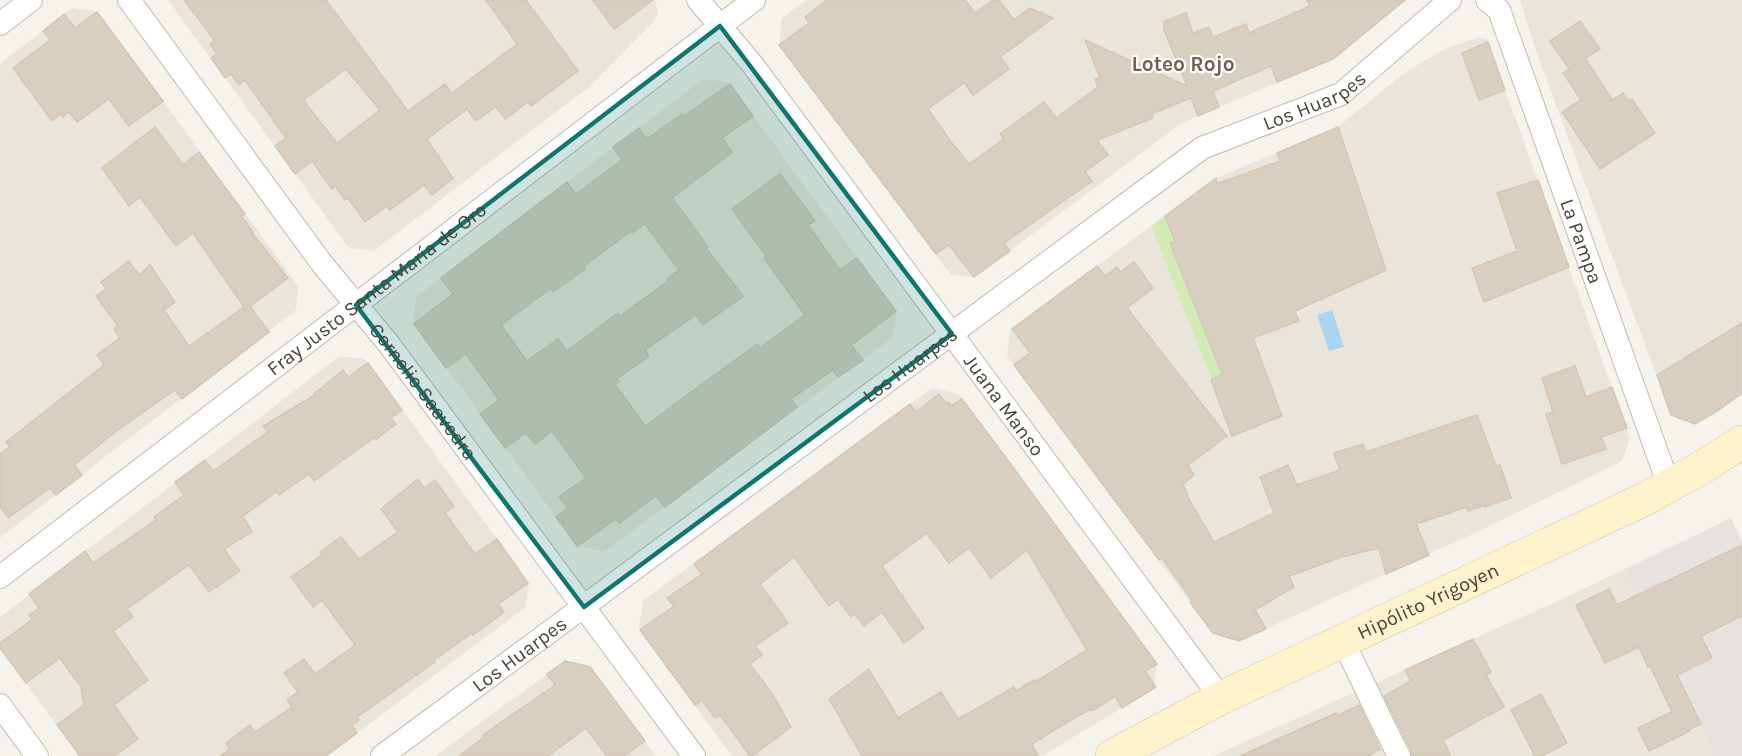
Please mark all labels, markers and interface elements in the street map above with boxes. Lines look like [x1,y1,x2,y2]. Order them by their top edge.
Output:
district label: Loteo Rojo [1131,52,1235,76]
street label: Los Huarpes [1260,67,1371,135]
street label: La Pampa [1555,196,1607,287]
street label: Fray Justo Santa María de Oro [262,198,491,381]
street label: Cornelio Saavedra [365,319,482,465]
street label: Los Huarpes [858,323,962,408]
street label: Juana Manso [959,350,1049,461]
street label: Hipólito Yrigoyen [1354,558,1502,644]
street label: Los Huarpes [468,612,571,697]

